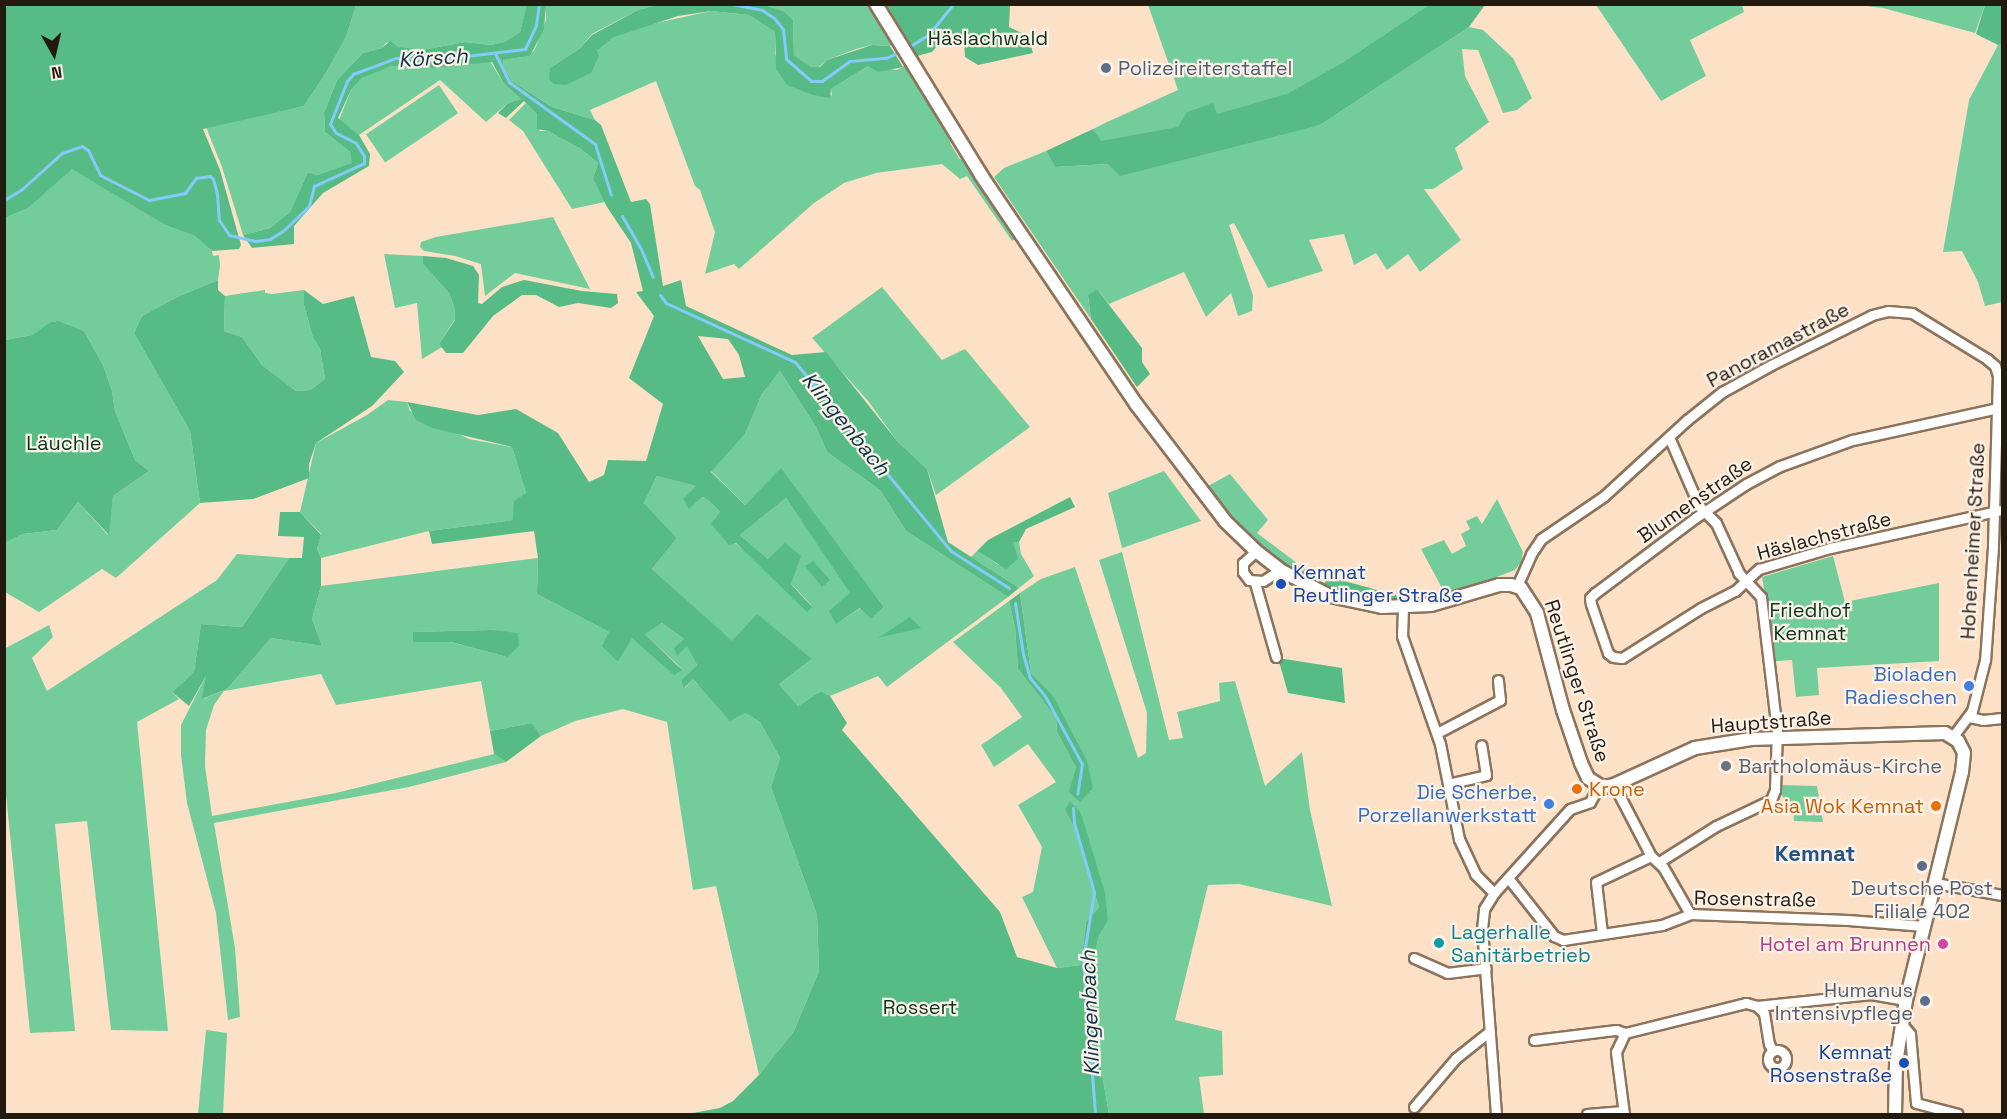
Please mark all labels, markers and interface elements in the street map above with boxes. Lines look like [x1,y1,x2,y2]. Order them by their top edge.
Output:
north arrow [24,24,84,84]
park label: Häslachwald [928,26,1048,50]
water label: Körsch [397,43,469,73]
place label: Polizeireiterstaffel [1118,56,1292,80]
text: N [50,61,63,83]
marker: Polizeireiterstaffel [1099,61,1113,75]
street label: Panoramastraße [1703,297,1853,393]
water label: Klingenbach [797,367,895,481]
park label: Läuchle [26,431,102,455]
street label: Hohenheimer Straße [1956,442,1990,640]
street label: Blumenstraße [1633,452,1757,548]
street label: Häslachstraße [1754,507,1894,565]
place label: Kemnat Reutlinger Straße [1293,560,1463,607]
marker: Kemnat Reutlinger Straße [1274,577,1288,591]
street label: Reutlinger Straße [1539,597,1615,765]
park label: Friedhof Kemnat [1769,598,1851,645]
place label: Bioladen Radieschen [1845,662,1957,709]
marker: Bioladen Radieschen [1962,679,1976,693]
street label: Hauptstraße [1710,706,1832,738]
place label: Bartholomäus-Kirche [1738,754,1942,778]
marker: Bartholomäus-Kirche [1719,759,1733,773]
place label: Krone [1589,777,1645,801]
place label: Die Scherbe, Porzellanwerkstatt [1358,780,1537,827]
marker: Krone [1570,782,1584,796]
place label: Asia Wok Kemnat [1761,794,1924,818]
marker: Die Scherbe, Porzellanwerkstatt [1542,797,1556,811]
marker: Asia Wok Kemnat [1929,799,1943,813]
district label: Kemnat [1775,841,1855,867]
marker: Deutsche Post Filiale 402 [1915,859,1929,873]
place label: Deutsche Post Filiale 402 [1851,876,1993,923]
street label: Rosenstraße [1694,886,1816,912]
place label: Lagerhalle Sanitärbetrieb [1451,920,1591,967]
place label: Hotel am Brunnen [1760,932,1931,956]
marker: Lagerhalle Sanitärbetrieb [1432,936,1446,950]
marker: Hotel am Brunnen [1936,937,1950,951]
water label: Klingenbach [1075,950,1105,1076]
place label: Humanus Intensivpflege [1775,978,1913,1025]
marker: Humanus Intensivpflege [1918,994,1932,1008]
park label: Rossert [883,995,957,1019]
place label: Kemnat Rosenstraße [1770,1040,1892,1087]
marker: Kemnat Rosenstraße [1897,1056,1911,1070]

